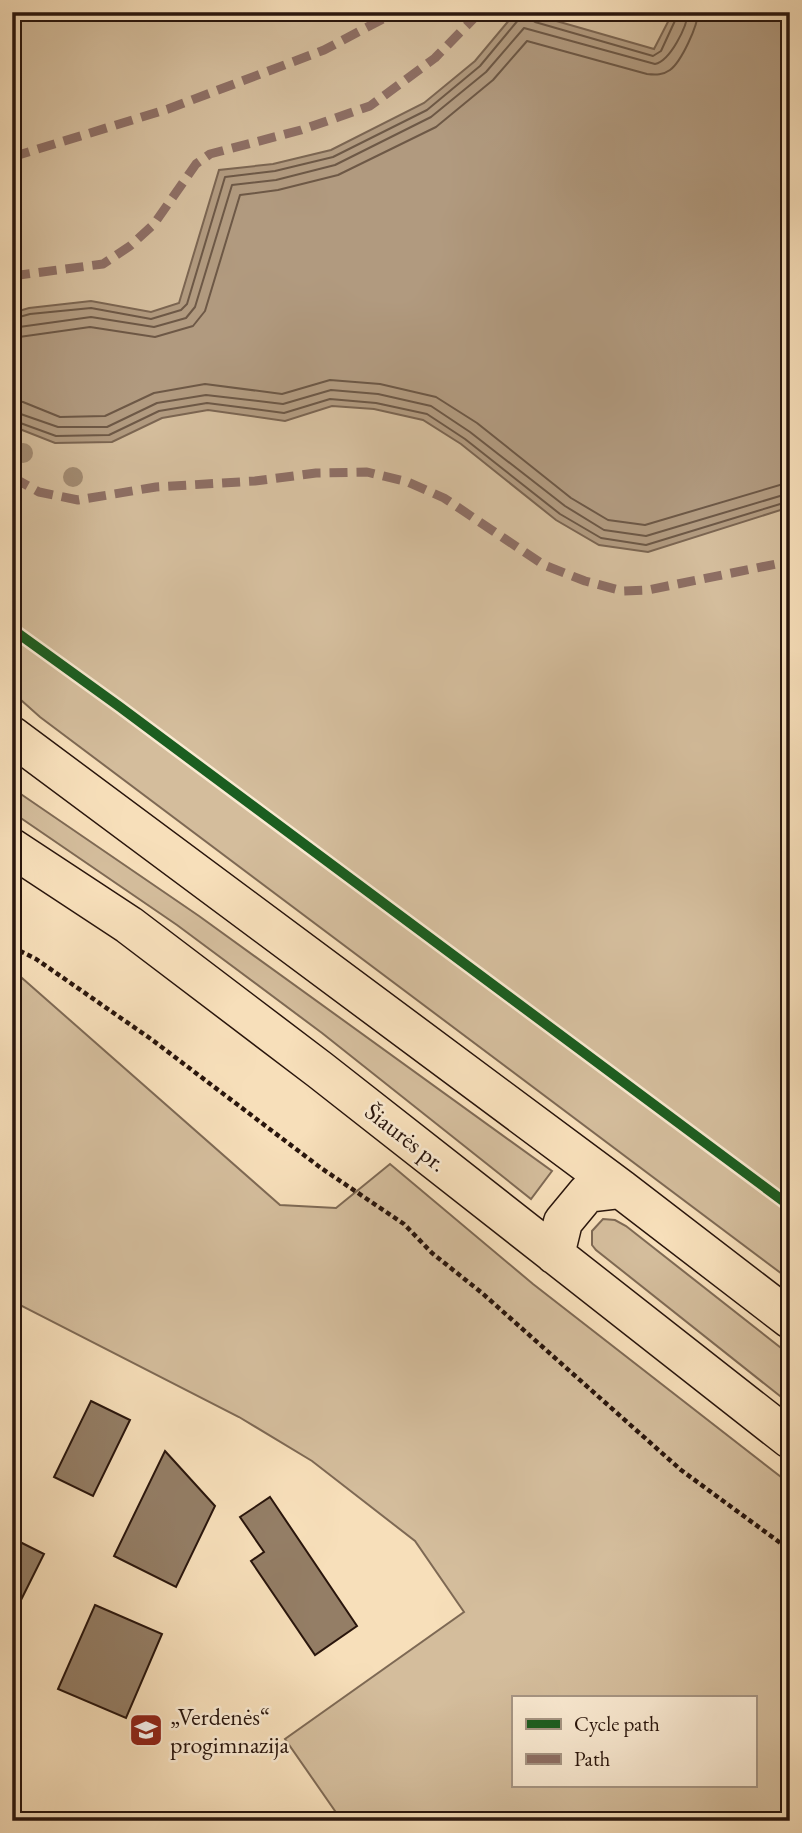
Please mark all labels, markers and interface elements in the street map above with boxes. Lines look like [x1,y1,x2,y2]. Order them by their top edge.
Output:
street label: Šiaurės pr. [359,1095,453,1179]
legend [512,1696,756,1787]
place label: „Verdenės“ progimnazija [170,1701,289,1760]
text: Cycle path [574,1710,660,1737]
school or university icon: „Verdenės“ progimnazija [127,1711,165,1749]
text: Path [574,1745,611,1772]

